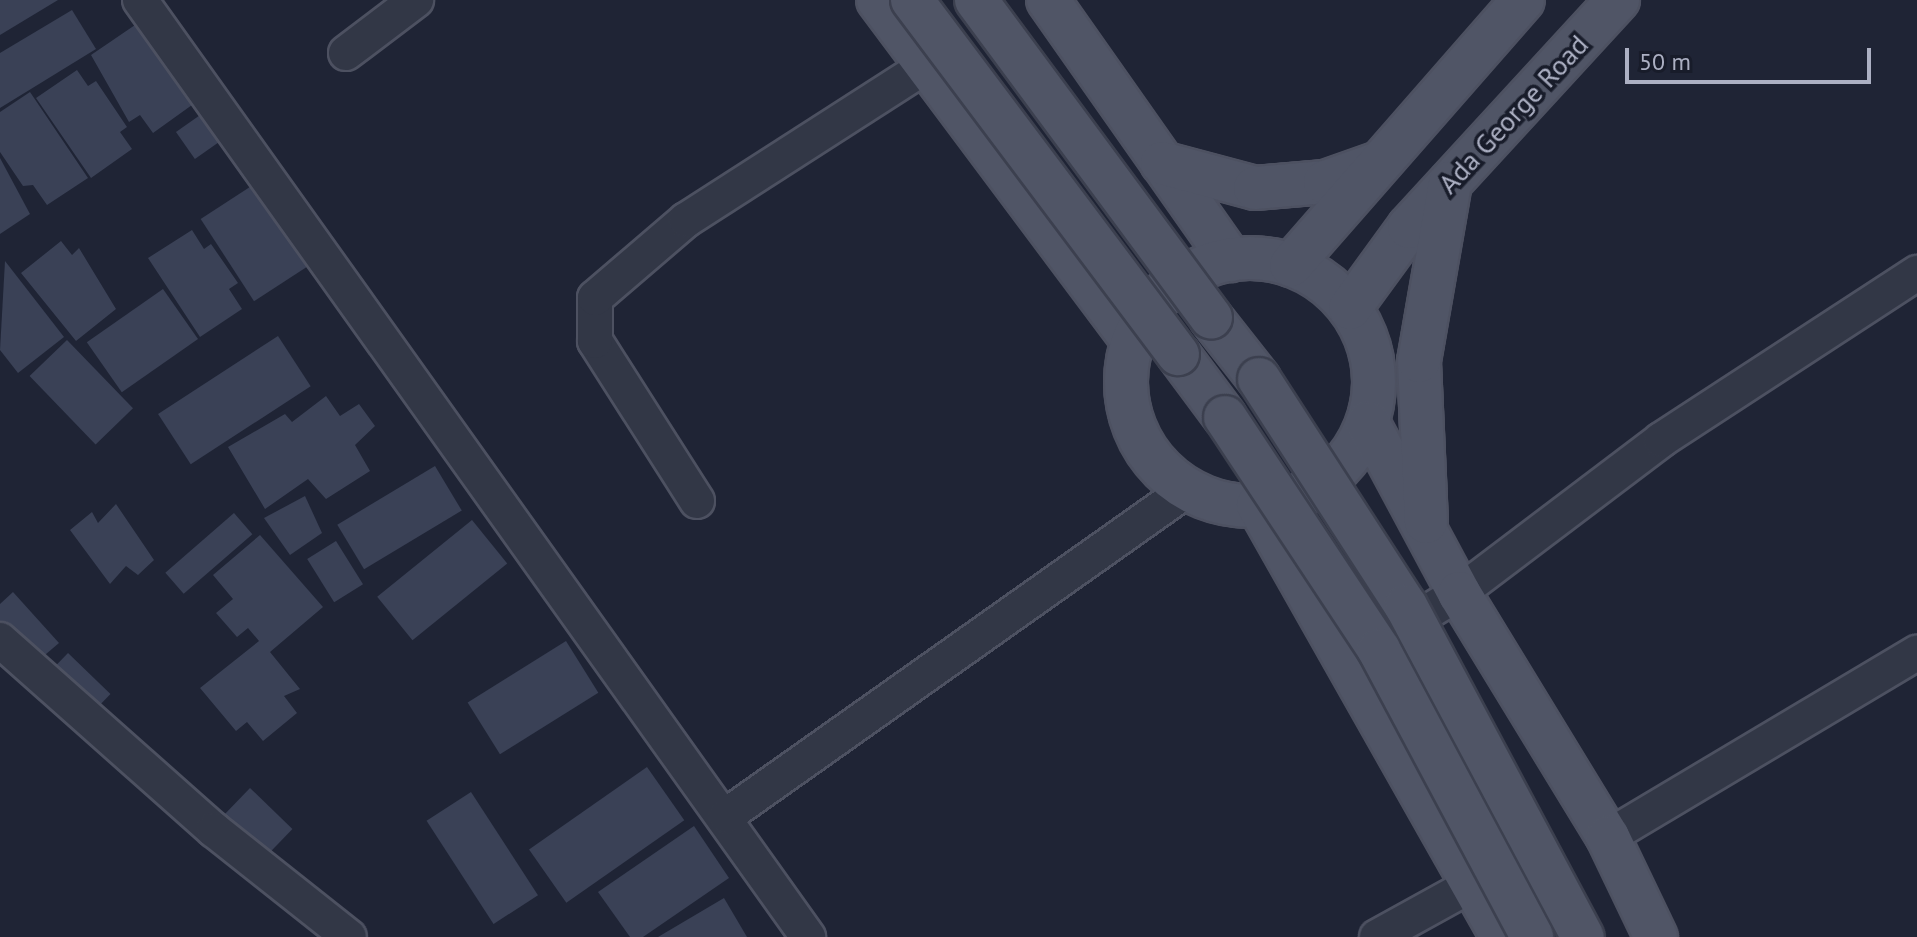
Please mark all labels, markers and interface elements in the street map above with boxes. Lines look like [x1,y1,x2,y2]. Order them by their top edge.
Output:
street label: Ada George Road [1431,28,1595,200]
scale bar [1629,32,1875,82]
text: 50 m [1639,46,1691,77]

